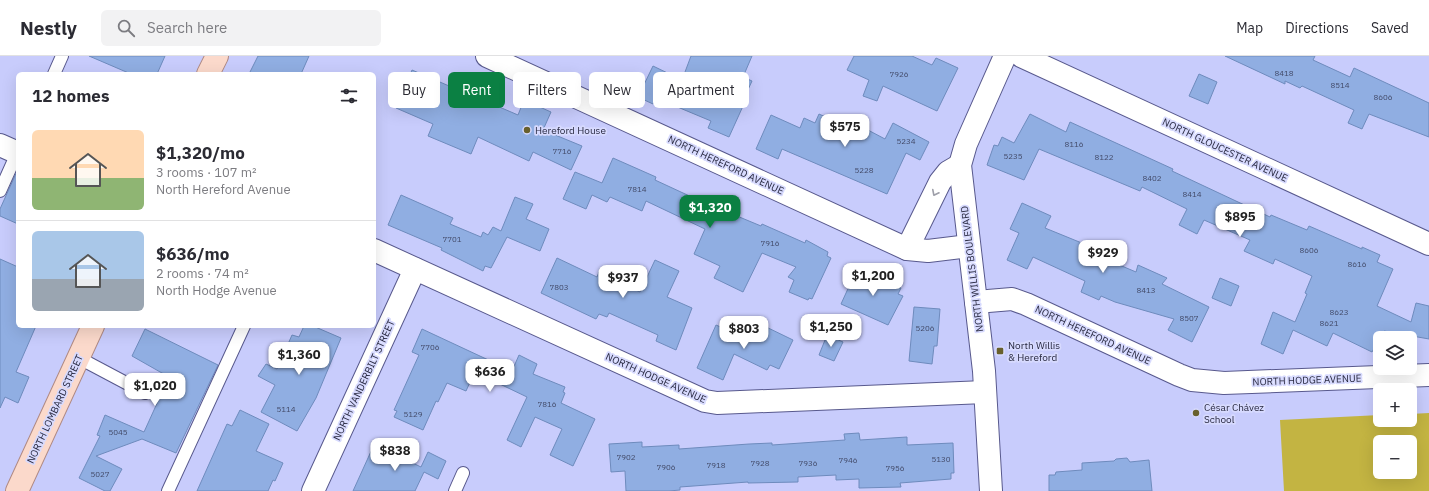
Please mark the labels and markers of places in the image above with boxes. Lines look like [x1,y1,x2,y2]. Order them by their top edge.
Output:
pin: $575 [821,114,869,148]
place label: Hereford House [535,124,606,137]
marker: Hereford House [522,125,532,135]
pin: $1,320 [677,195,743,229]
pin: $895 [1216,204,1264,238]
pin: $929 [1079,240,1127,274]
pin: $1,200 [840,263,906,297]
pin: $937 [599,265,647,299]
pin: $1,250 [798,314,864,348]
pin: $803 [720,316,768,350]
place label: North Willis & Hereford [1008,339,1060,364]
pin: $1,360 [266,342,332,376]
marker: North Willis & Hereford [995,346,1005,356]
pin: $636 [466,359,514,393]
pin: $1,020 [122,373,188,407]
place label: César Chávez School [1204,401,1264,426]
marker: César Chávez School [1191,408,1201,418]
pin: $838 [371,438,419,472]

